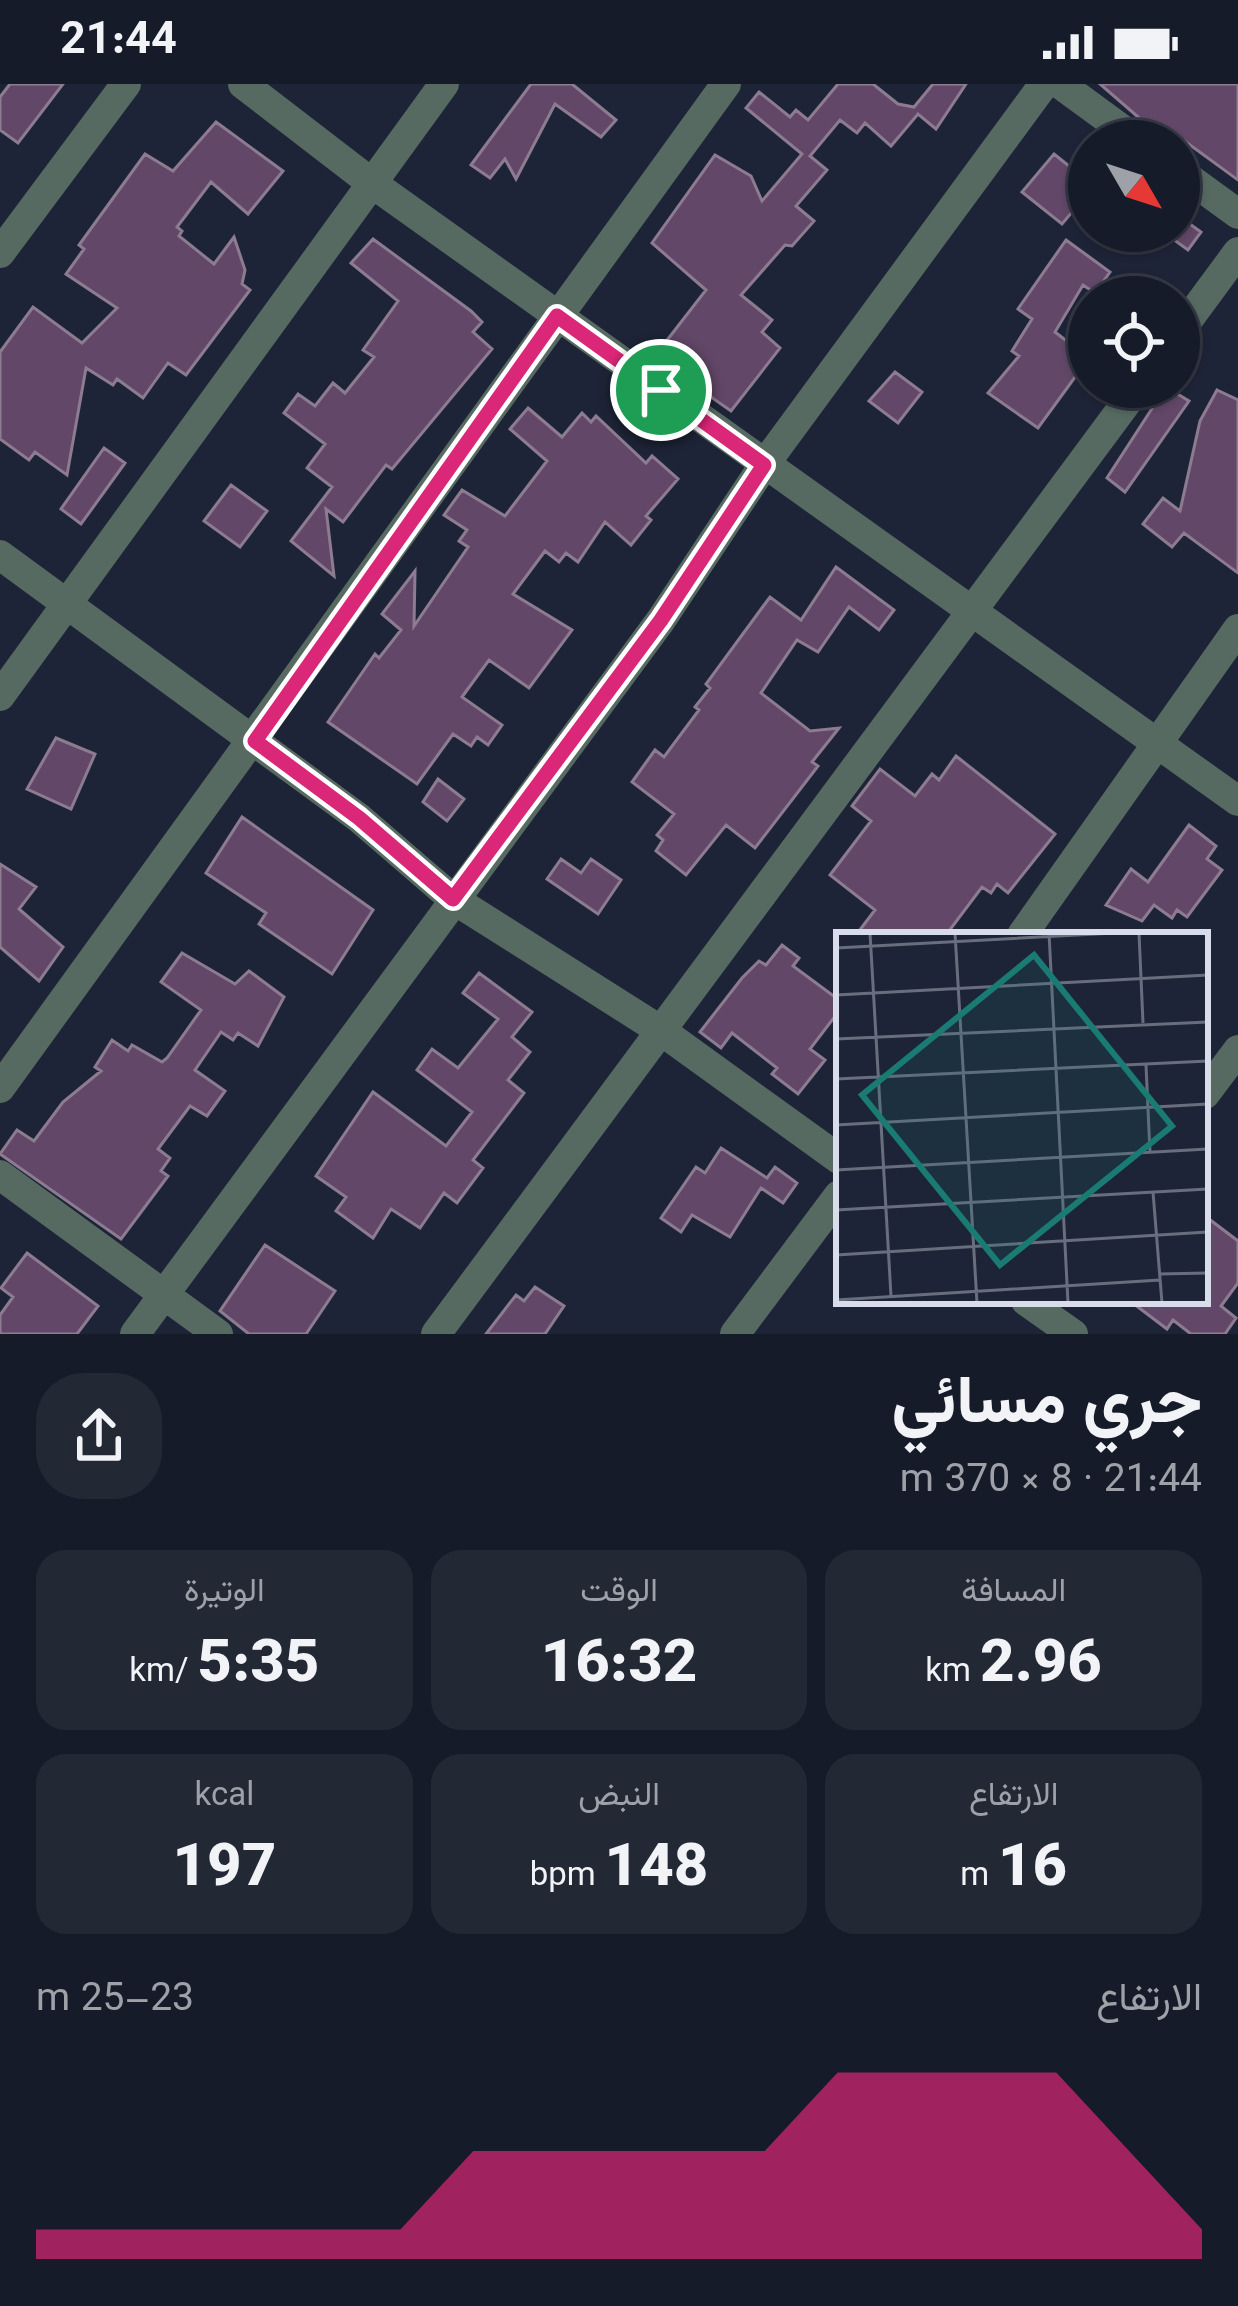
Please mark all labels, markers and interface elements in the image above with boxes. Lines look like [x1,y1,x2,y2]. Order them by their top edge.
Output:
text: 21:44 [60,7,177,77]
north arrow [1068,120,1200,252]
map controls [1068,120,1200,408]
button: locate [1068,276,1200,408]
pin [610,339,712,441]
icon: arrive [628,357,694,423]
inset map [836,932,1208,1304]
text: جري مسائي [892,1354,1202,1457]
button: share [36,1373,162,1499]
text: 21:44 · 8 × 370 m [900,1451,1202,1512]
text: الوتيرة [184,1567,265,1619]
text: الوقت [580,1567,658,1619]
text: المسافة [961,1567,1066,1619]
text: 5:35 [197,1619,319,1713]
text: 16:32 [541,1619,697,1713]
text: 2.96 [980,1619,1102,1713]
text: /km [129,1647,197,1699]
text: km [925,1647,980,1699]
text: kcal [195,1771,254,1823]
text: النبض [578,1771,660,1823]
text: الارتفاع [969,1771,1058,1823]
text: 197 [172,1823,276,1917]
text: 148 [605,1823,708,1917]
text: 16 [998,1823,1067,1917]
text: bpm [530,1851,605,1903]
text: m [960,1851,998,1903]
text: 23–25 m [36,1970,194,2031]
text: الارتفاع [1096,1970,1202,2031]

